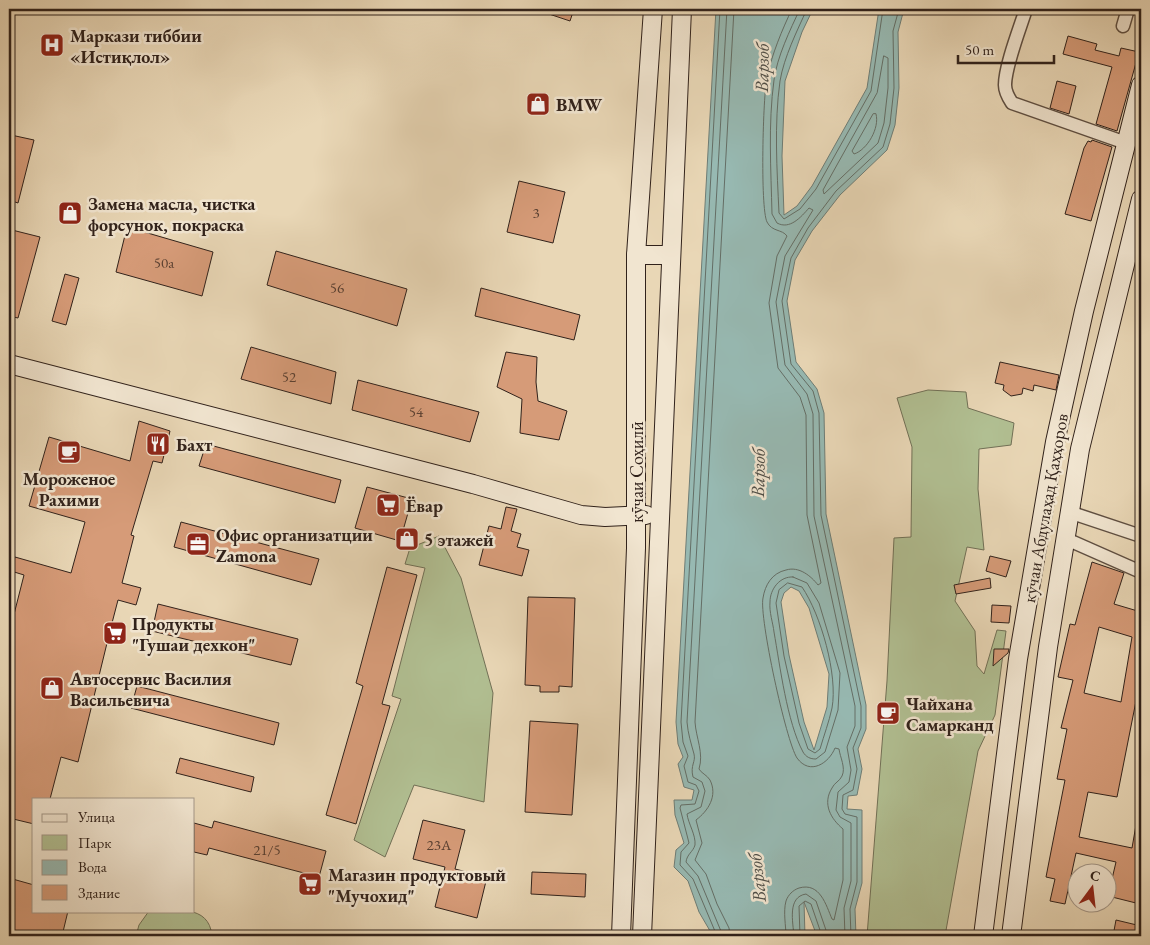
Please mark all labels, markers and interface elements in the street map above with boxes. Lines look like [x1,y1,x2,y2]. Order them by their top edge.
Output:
place label: Маркази тиббии «Истиқлол» [70,24,202,68]
hospital icon: Маркази тиббии «Истиқлол» [39,32,65,58]
scale bar [958,32,1054,64]
text: 50 m [965,40,994,59]
water label: Варзоб [749,41,775,94]
shop icon: BMW [525,91,551,117]
place label: BMW [556,93,603,116]
place label: Замена масла, чистка форсунок, покраска [88,192,256,236]
shop icon: Замена масла, чистка форсунок, покраска [57,200,83,226]
house number: 3 [532,203,540,222]
house number: 50а [154,253,174,272]
house number: 56 [330,278,344,297]
house number: 52 [282,367,297,386]
house number: 54 [409,402,424,421]
street label: кӯчаи Абдулаҳад Қаҳҳоров [1017,411,1073,604]
street label: кӯчаи Соҳилӣ [625,421,648,523]
restaurant icon: Бахт [145,431,171,457]
place label: Бахт [176,433,212,456]
cafe icon: Мороженое Рахими [56,439,82,465]
water label: Варзоб [745,446,771,499]
place label: Мороженое Рахими [23,467,116,511]
supermarket icon: Ёвар [375,492,401,518]
place label: Ёвар [406,494,443,517]
place label: Офис организатции Zamona [216,523,373,567]
shop icon: 5 этажей [394,526,420,552]
place label: 5 этажей [424,528,494,551]
office icon: Офис организатции Zamona [185,531,211,557]
place label: Продукты "Гушаи дехкон" [132,612,255,656]
supermarket icon: Продукты "Гушаи дехкон" [102,620,128,646]
place label: Автосервис Василия Васильевича [69,667,232,711]
shop icon: Автосервис Василия Васильевича [39,675,65,701]
place label: Чайхана Самарканд [906,692,994,736]
cafe icon: Чайхана Самарканд [875,700,901,726]
legend [32,798,195,912]
text: Улица [77,807,115,826]
text: Парк [78,833,111,852]
house number: 23А [427,835,452,854]
house number: 21/5 [253,840,281,859]
water label: Варзоб [742,850,772,905]
text: Вода [78,857,107,876]
north arrow [1068,862,1118,912]
place label: Магазин продуктовый "Мучохид" [328,863,506,907]
text: С [1088,865,1103,885]
supermarket icon: Магазин продуктовый "Мучохид" [297,871,323,897]
text: Здание [78,883,120,902]

